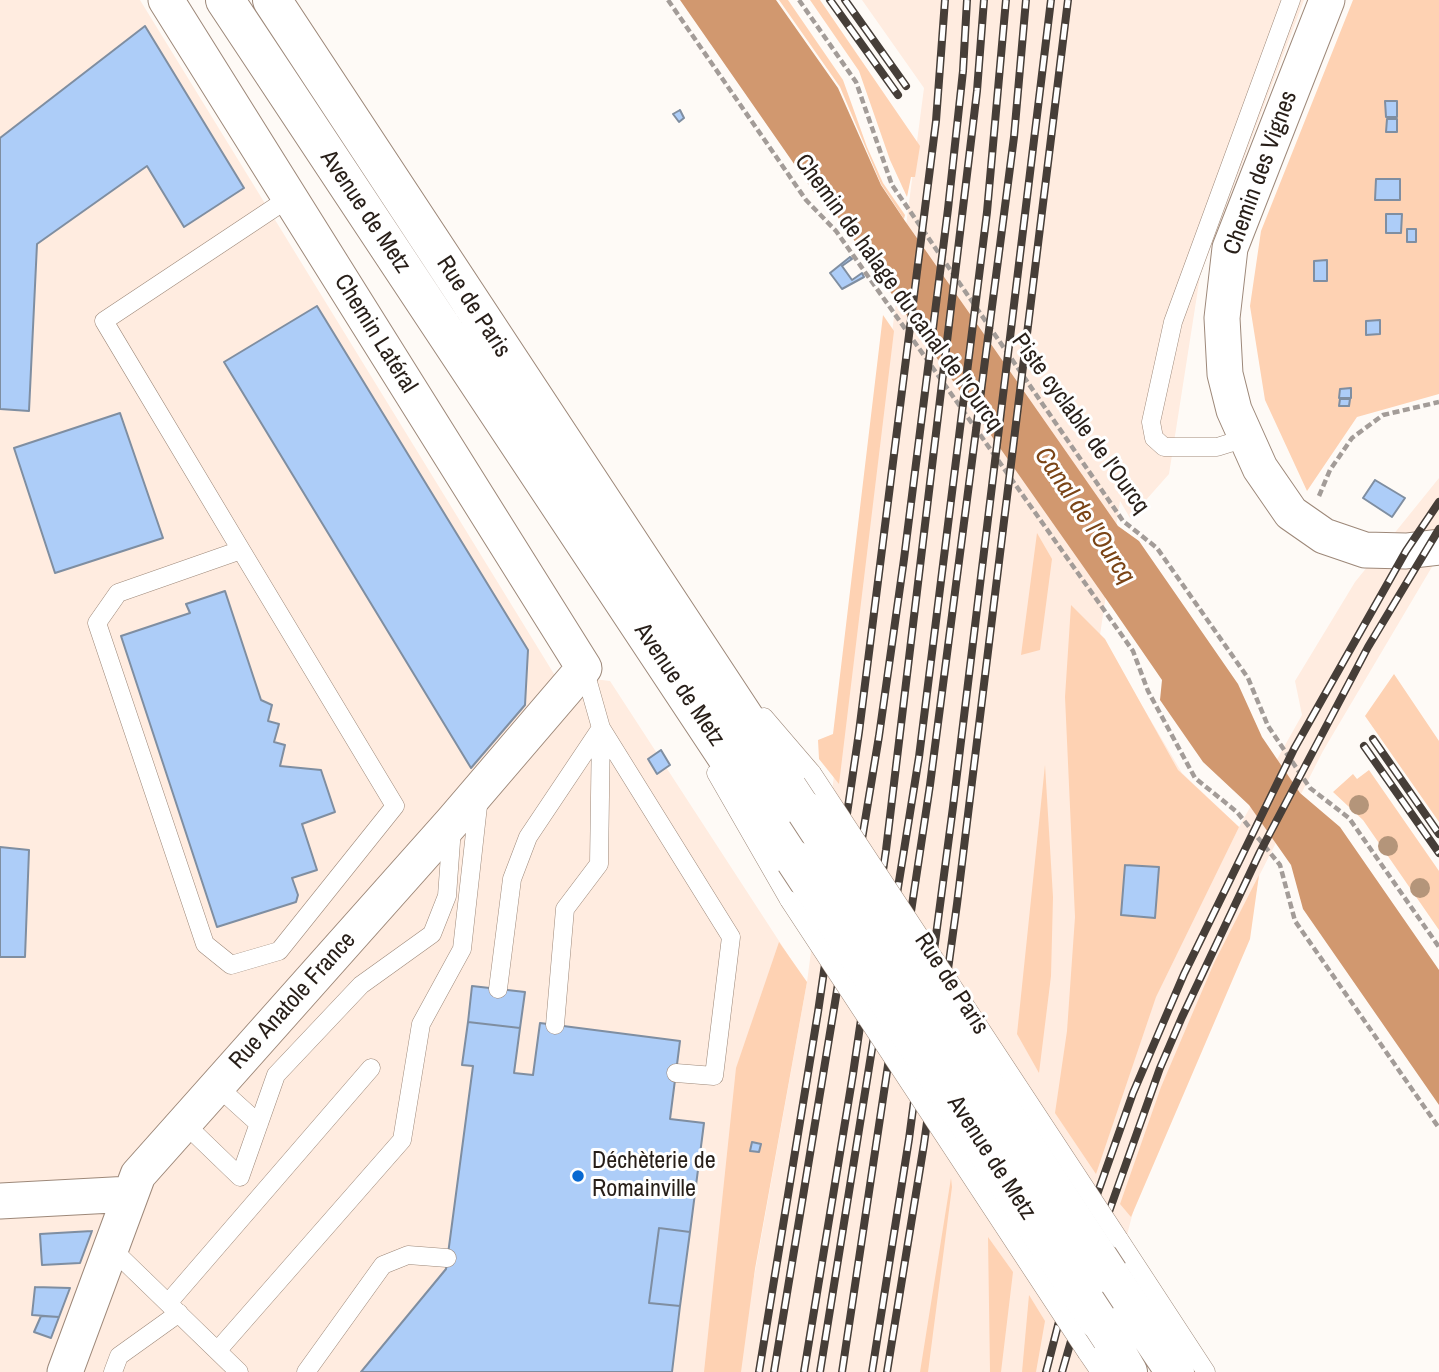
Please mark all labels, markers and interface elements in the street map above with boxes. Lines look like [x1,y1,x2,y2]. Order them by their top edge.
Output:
street label: Chemin des Vignes [1218,87,1304,259]
street label: Avenue de Metz [313,145,417,279]
street label: Chemin de halage du canal de l'Ourcq [788,149,1008,437]
street label: Rue de Paris [430,251,516,363]
street label: Chemin Latéral [327,269,423,399]
street label: Piste cyclable de l'Ourcq [1005,328,1155,520]
water label: Canal de l'Ourcq [1027,442,1141,590]
street label: Avenue de Metz [627,618,731,752]
street label: Rue Anatole France [224,926,362,1076]
street label: Rue de Paris [908,928,994,1040]
street label: Avenue de Metz [940,1091,1042,1225]
place label: Déchèterie de Romainville [592,1148,716,1204]
marker: Déchèterie de Romainville [570,1168,586,1184]

